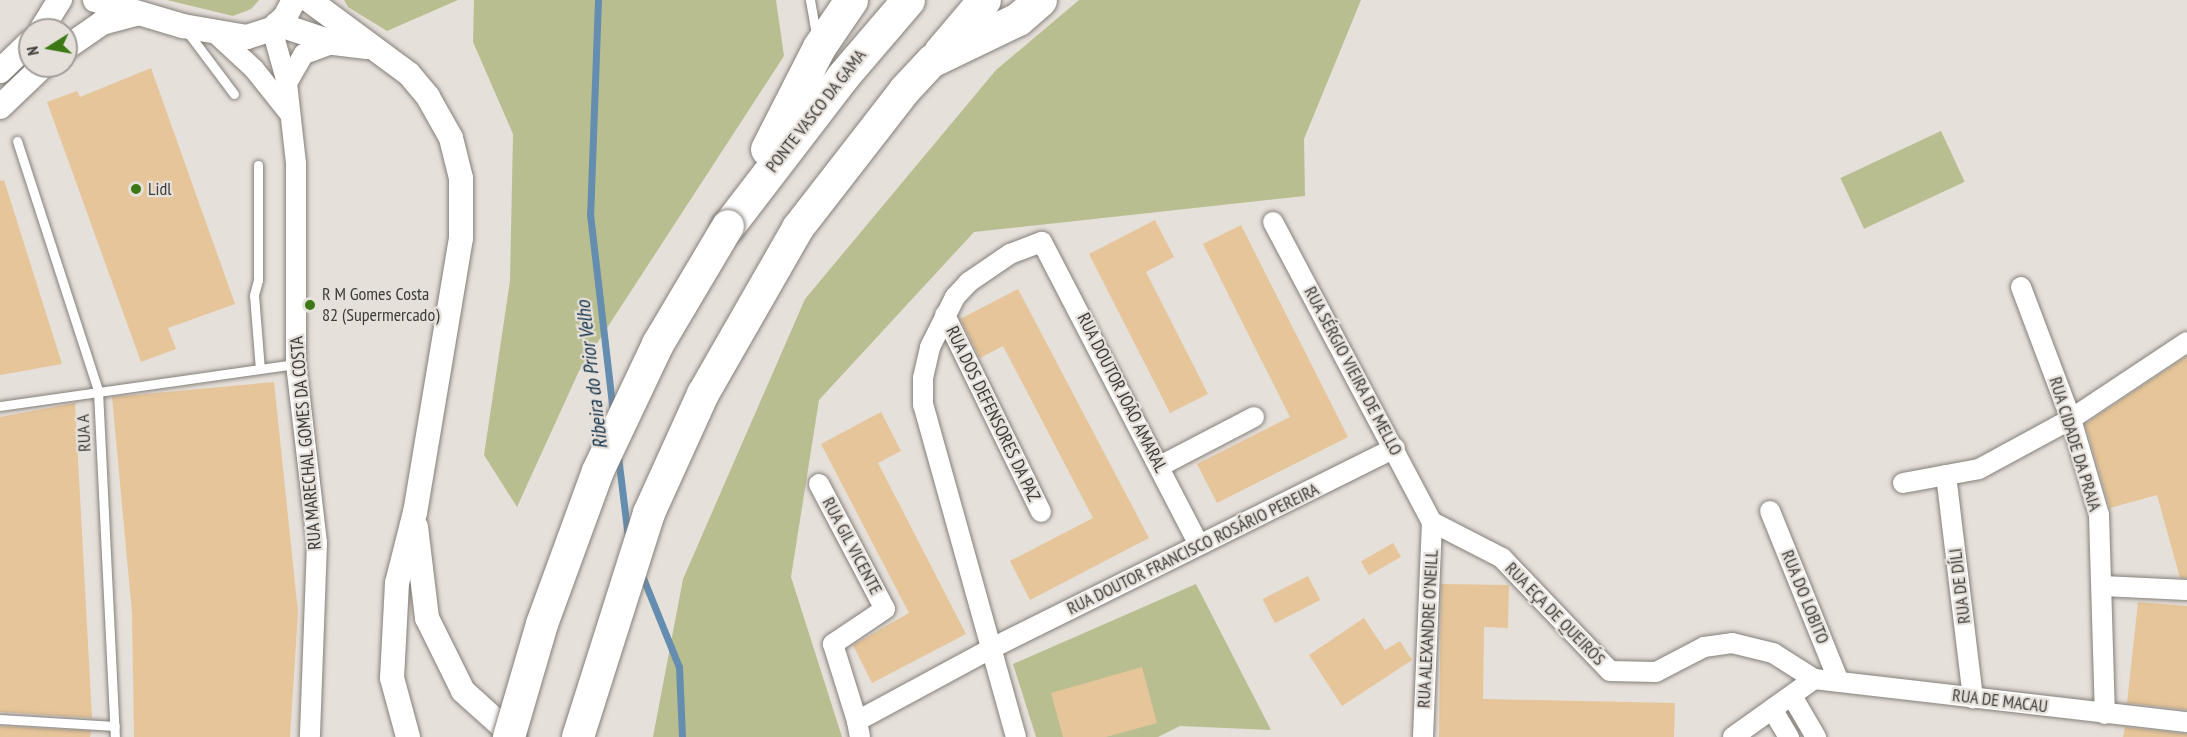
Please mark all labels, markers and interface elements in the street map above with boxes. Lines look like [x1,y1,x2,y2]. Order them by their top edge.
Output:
north arrow [18,18,78,78]
text: N [22,45,43,57]
street label: PONTE VASCO DA GAMA [761,45,871,177]
place label: Lidl [148,178,171,200]
marker: Lidl [129,182,143,196]
street label: RUA SÉRGIO VIEIRA DE MELLO [1299,282,1407,460]
place label: R M Gomes Costa 82 (Supermercado) [322,284,439,326]
marker: R M Gomes Costa 82 (Supermercado) [303,298,317,312]
water label: Ribeira do Prior Velho [571,299,613,451]
street label: RUA DOUTOR JOÃO AMARAL [1072,309,1172,477]
street label: RUA DOS DEFENSORES DA PAZ [941,322,1045,506]
street label: RUA MARECHAL GOMES DA COSTA [286,334,326,552]
street label: RUA CIDADE DA PRAIA [2044,374,2106,514]
street label: RUA A [72,413,96,453]
street label: RUA DOUTOR FRANCISCO ROSÁRIO PEREIRA [1063,478,1323,620]
street label: RUA GIL VICENTE [817,493,887,599]
street label: RUA DO LOBITO [1776,547,1834,647]
street label: RUA DE DÍLI [1945,547,1975,625]
street label: RUA ALEXANDRE O'NEILL [1413,549,1443,709]
street label: RUA EÇA DE QUEIRÓS [1500,558,1610,670]
street label: RUA DE MACAU [1951,684,2049,718]

